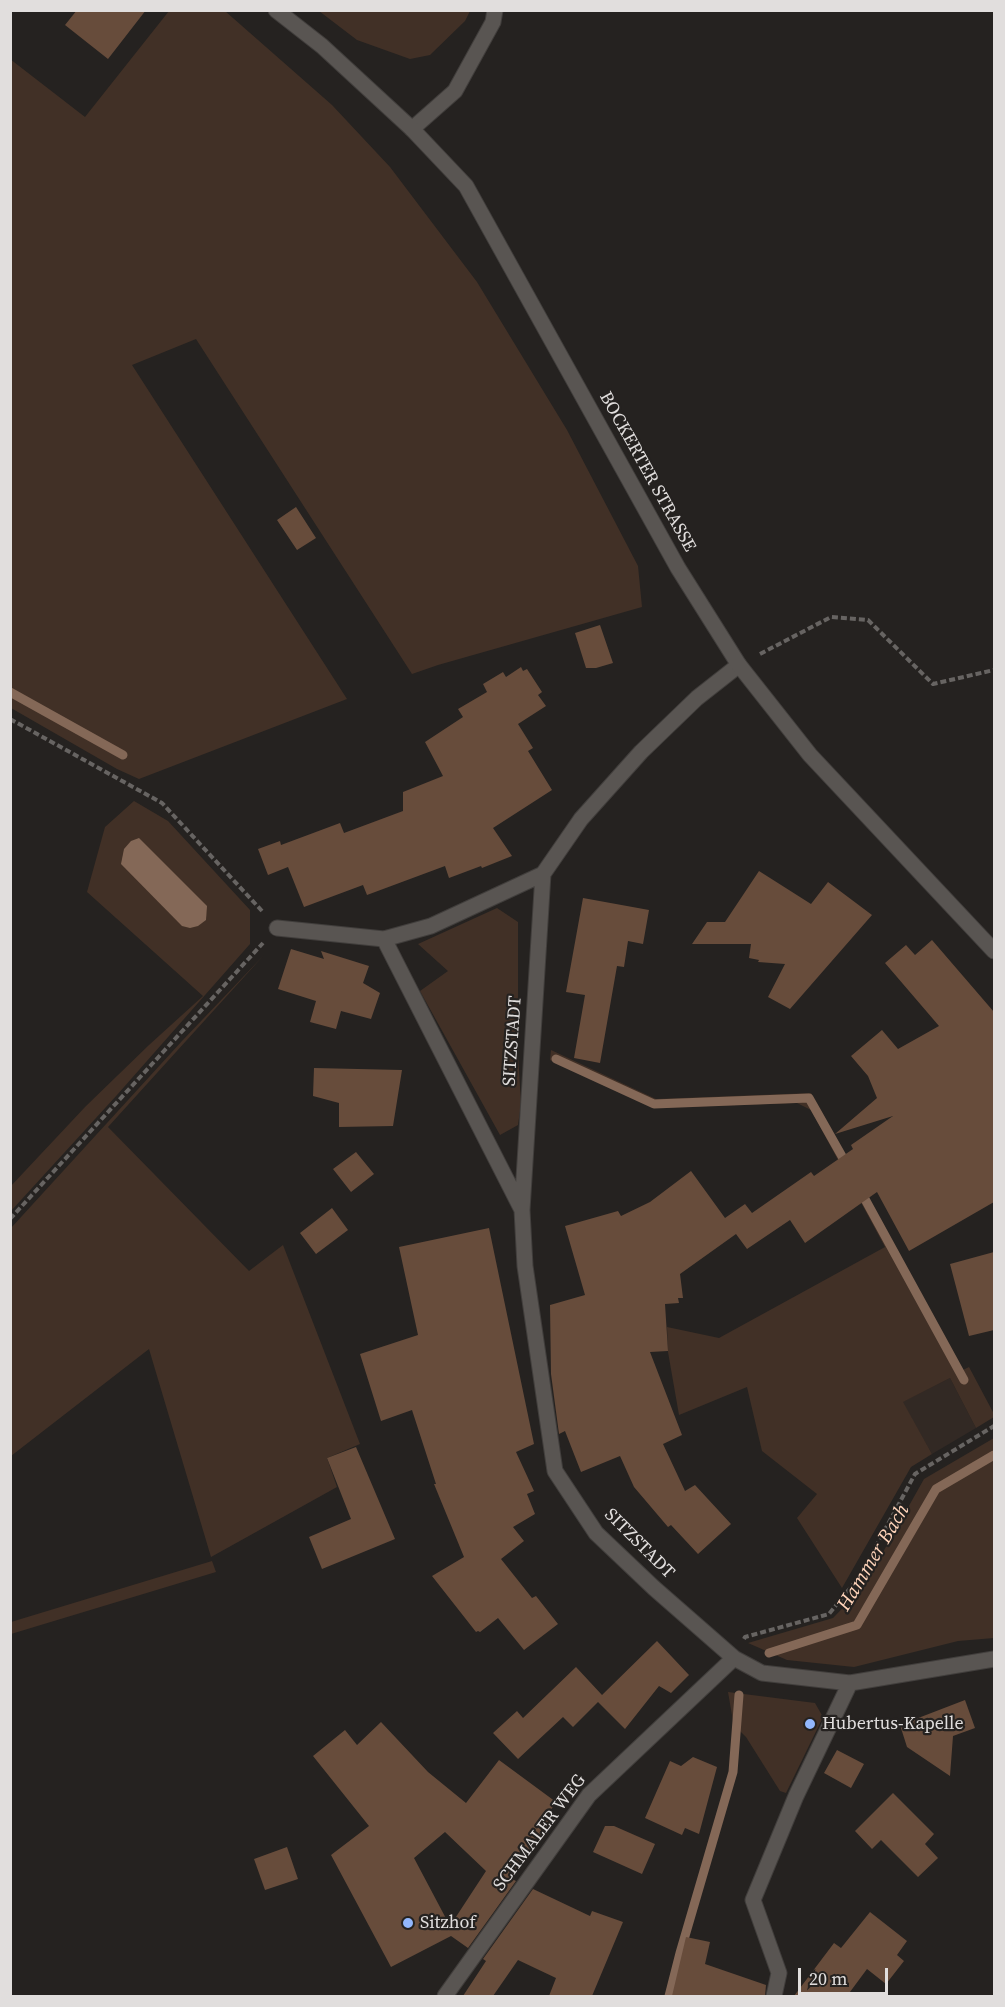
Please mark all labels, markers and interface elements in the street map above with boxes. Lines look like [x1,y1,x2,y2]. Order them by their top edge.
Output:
street label: BOCKERTER STRASSE [594,388,700,556]
street label: SITZSTADT [499,995,527,1087]
water label: Hammer Bach [833,1500,915,1616]
street label: SITZSTADT [599,1504,679,1584]
place label: Hubertus-Kapelle [822,1713,964,1735]
marker: Hubertus-Kapelle [803,1717,817,1731]
street label: SCHMALER WEG [489,1770,591,1896]
place label: Sitzhof [420,1912,476,1934]
marker: Sitzhof [401,1916,415,1930]
scale bar [801,1956,891,1994]
text: 20 m [809,1966,847,1991]

